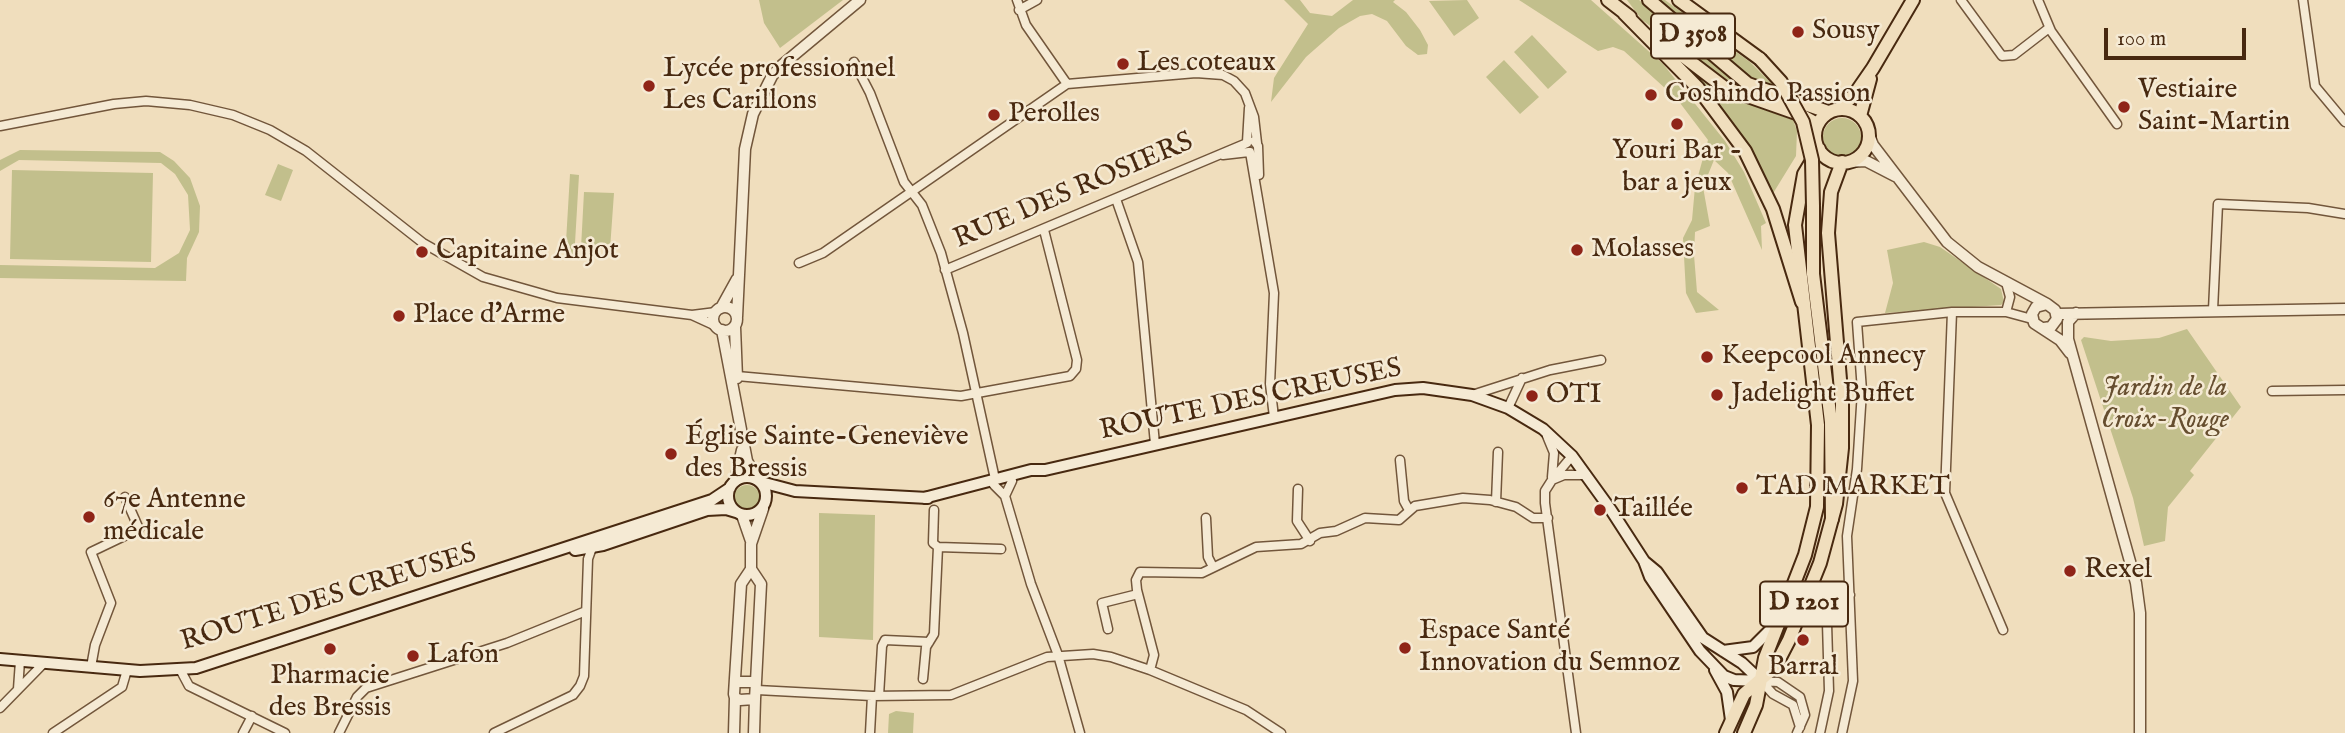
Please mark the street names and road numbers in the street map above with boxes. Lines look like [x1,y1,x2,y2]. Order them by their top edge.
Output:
road number: D 3508 [1651,14,1735,58]
street label: RUE DES ROSIERS [949,126,1199,258]
street label: ROUTE DES CREUSES [1097,353,1405,449]
street label: ROUTE DES CREUSES [177,538,481,660]
road number: D 1201 [1760,582,1848,626]

